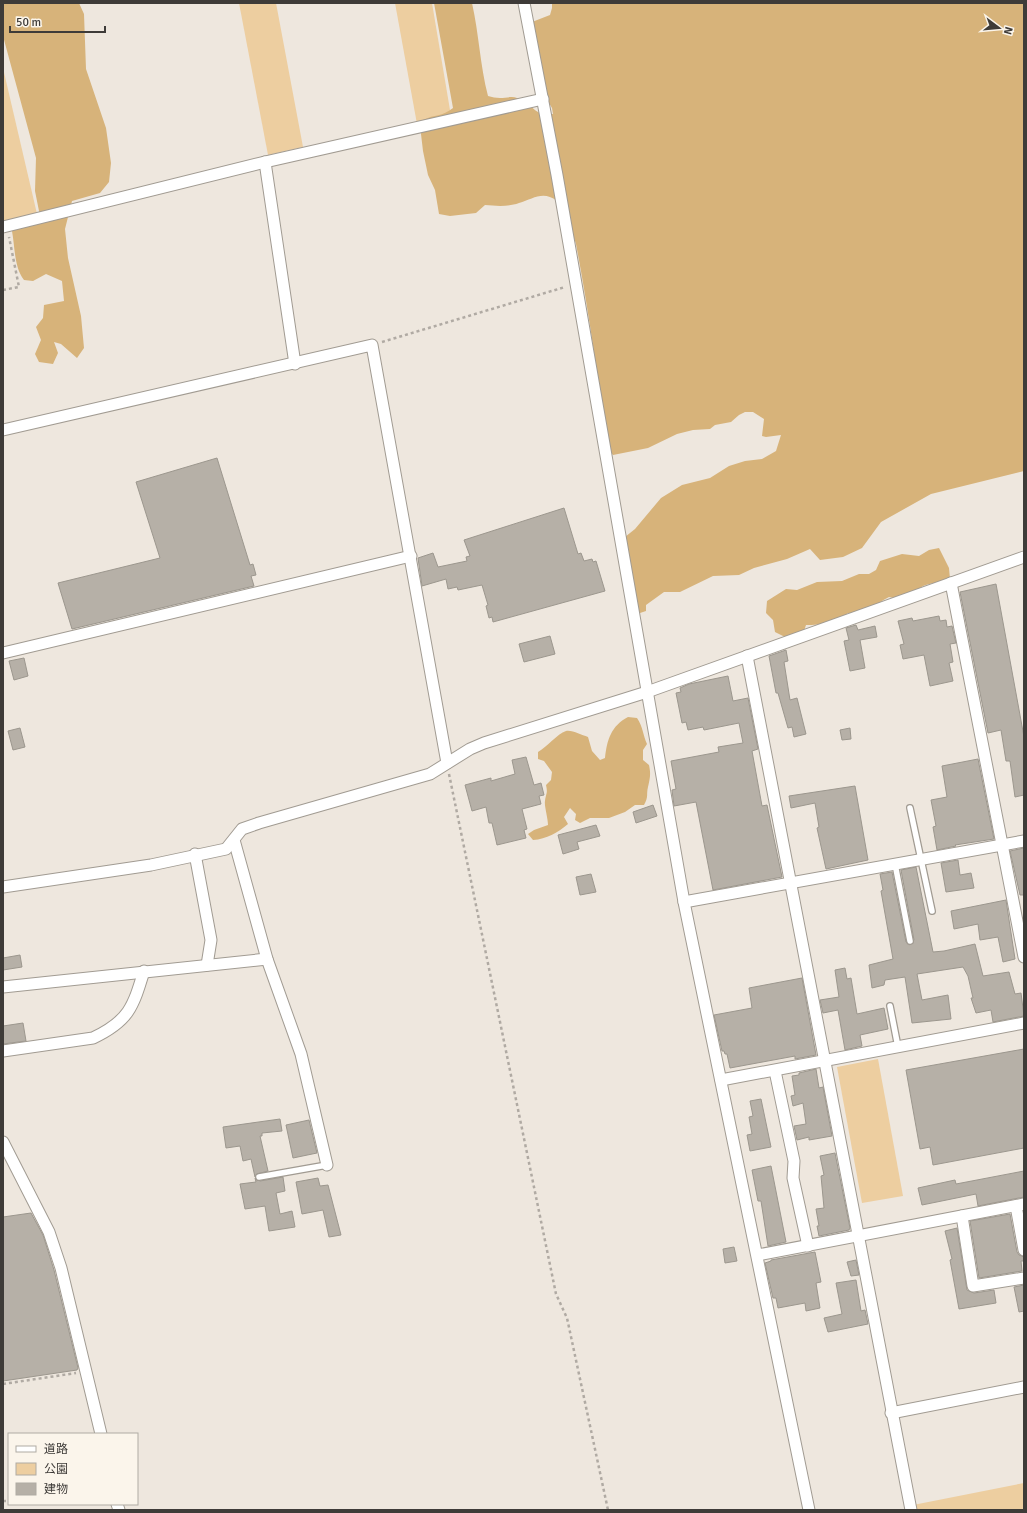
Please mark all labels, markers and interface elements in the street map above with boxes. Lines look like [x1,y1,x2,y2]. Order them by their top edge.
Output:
scale bar [10,8,105,34]
north arrow [979,8,1019,48]
text: 50 m [16,15,41,30]
text: N [1001,25,1015,36]
legend [8,1433,138,1505]
text: 道路 [44,1442,68,1457]
text: 公園 [44,1462,68,1477]
text: 建物 [44,1482,68,1497]

